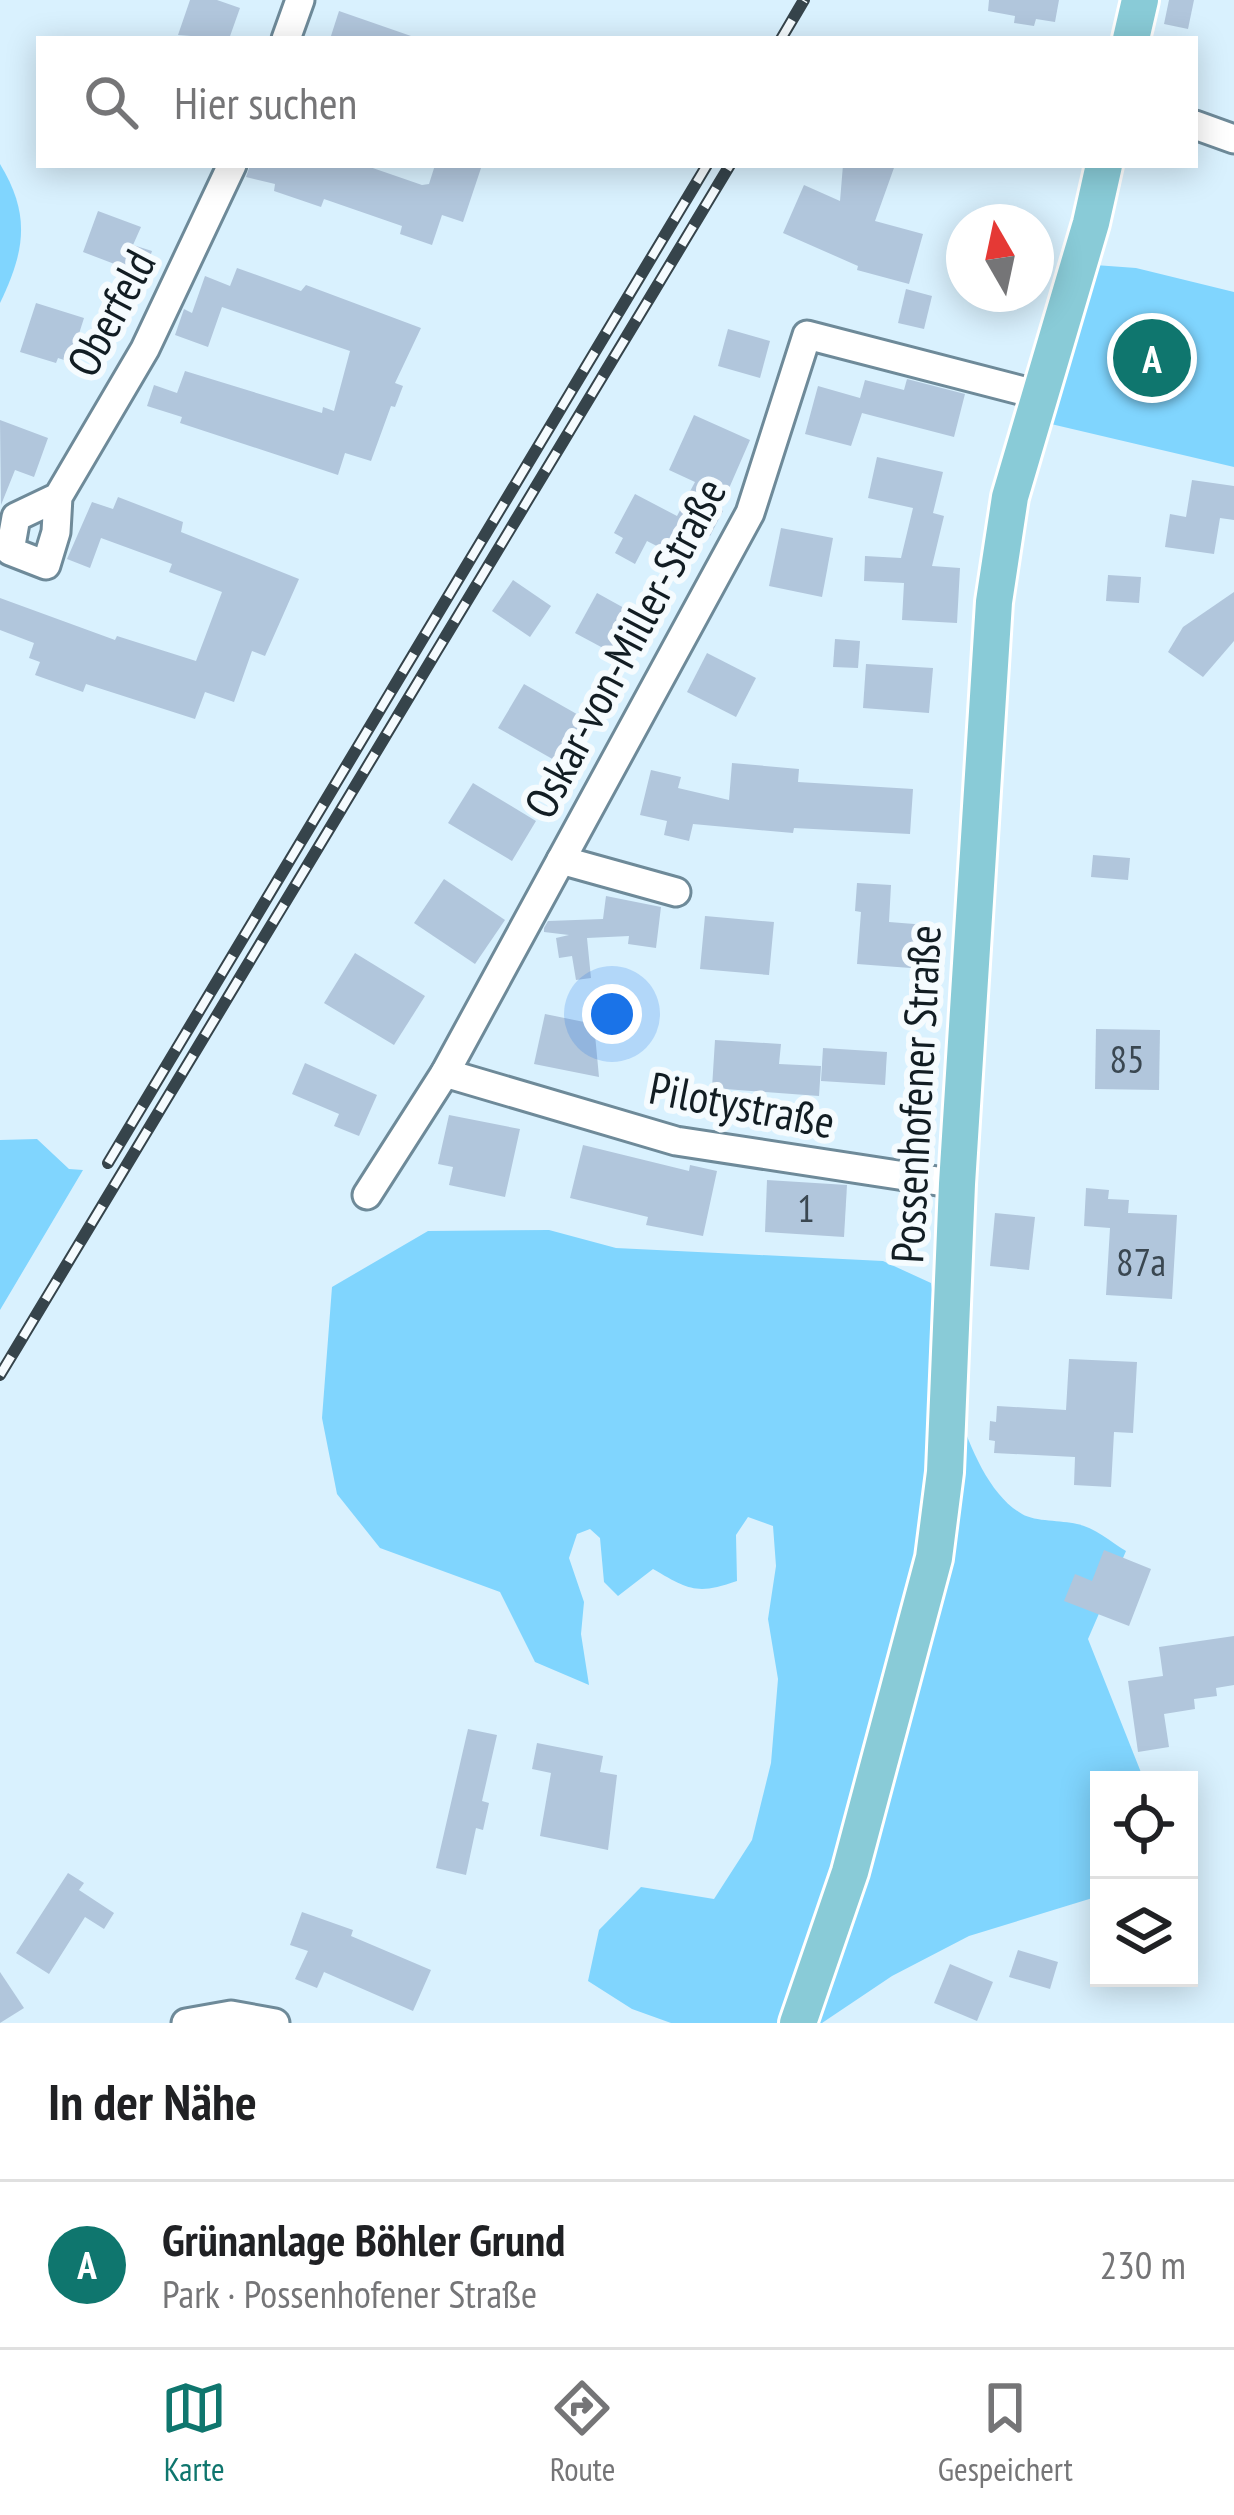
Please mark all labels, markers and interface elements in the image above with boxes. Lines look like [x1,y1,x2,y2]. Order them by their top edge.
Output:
search box [36,36,1198,168]
icon: search [78,69,144,135]
text: Hier suchen [174,73,357,131]
north arrow [946,204,1054,312]
street label: Oberfeld [53,239,167,386]
pin: A [1113,313,1191,403]
street label: Oskar-von-Miller-Straße [510,468,738,827]
street label: Possenhofener Straße [877,923,953,1264]
your location [582,984,642,1044]
house number: 85 [1109,1033,1145,1084]
street label: Pilotystraße [645,1058,840,1150]
house number: 1 [797,1182,815,1233]
house number: 87a [1116,1236,1166,1287]
map controls [1090,1771,1198,1987]
button: locate [1090,1771,1198,1879]
button: layers [1090,1879,1198,1987]
text: In der Nähe [48,2068,257,2134]
text: Grünanlage Böhler Grund [162,2210,565,2268]
text: A [77,2239,97,2290]
text: 230 m [1100,2239,1186,2290]
text: Park · Possenhofener Straße [162,2268,537,2319]
tab: Karte [161,2375,227,2490]
tab: Route [549,2375,615,2490]
tab: Gespeichert [938,2375,1073,2490]

